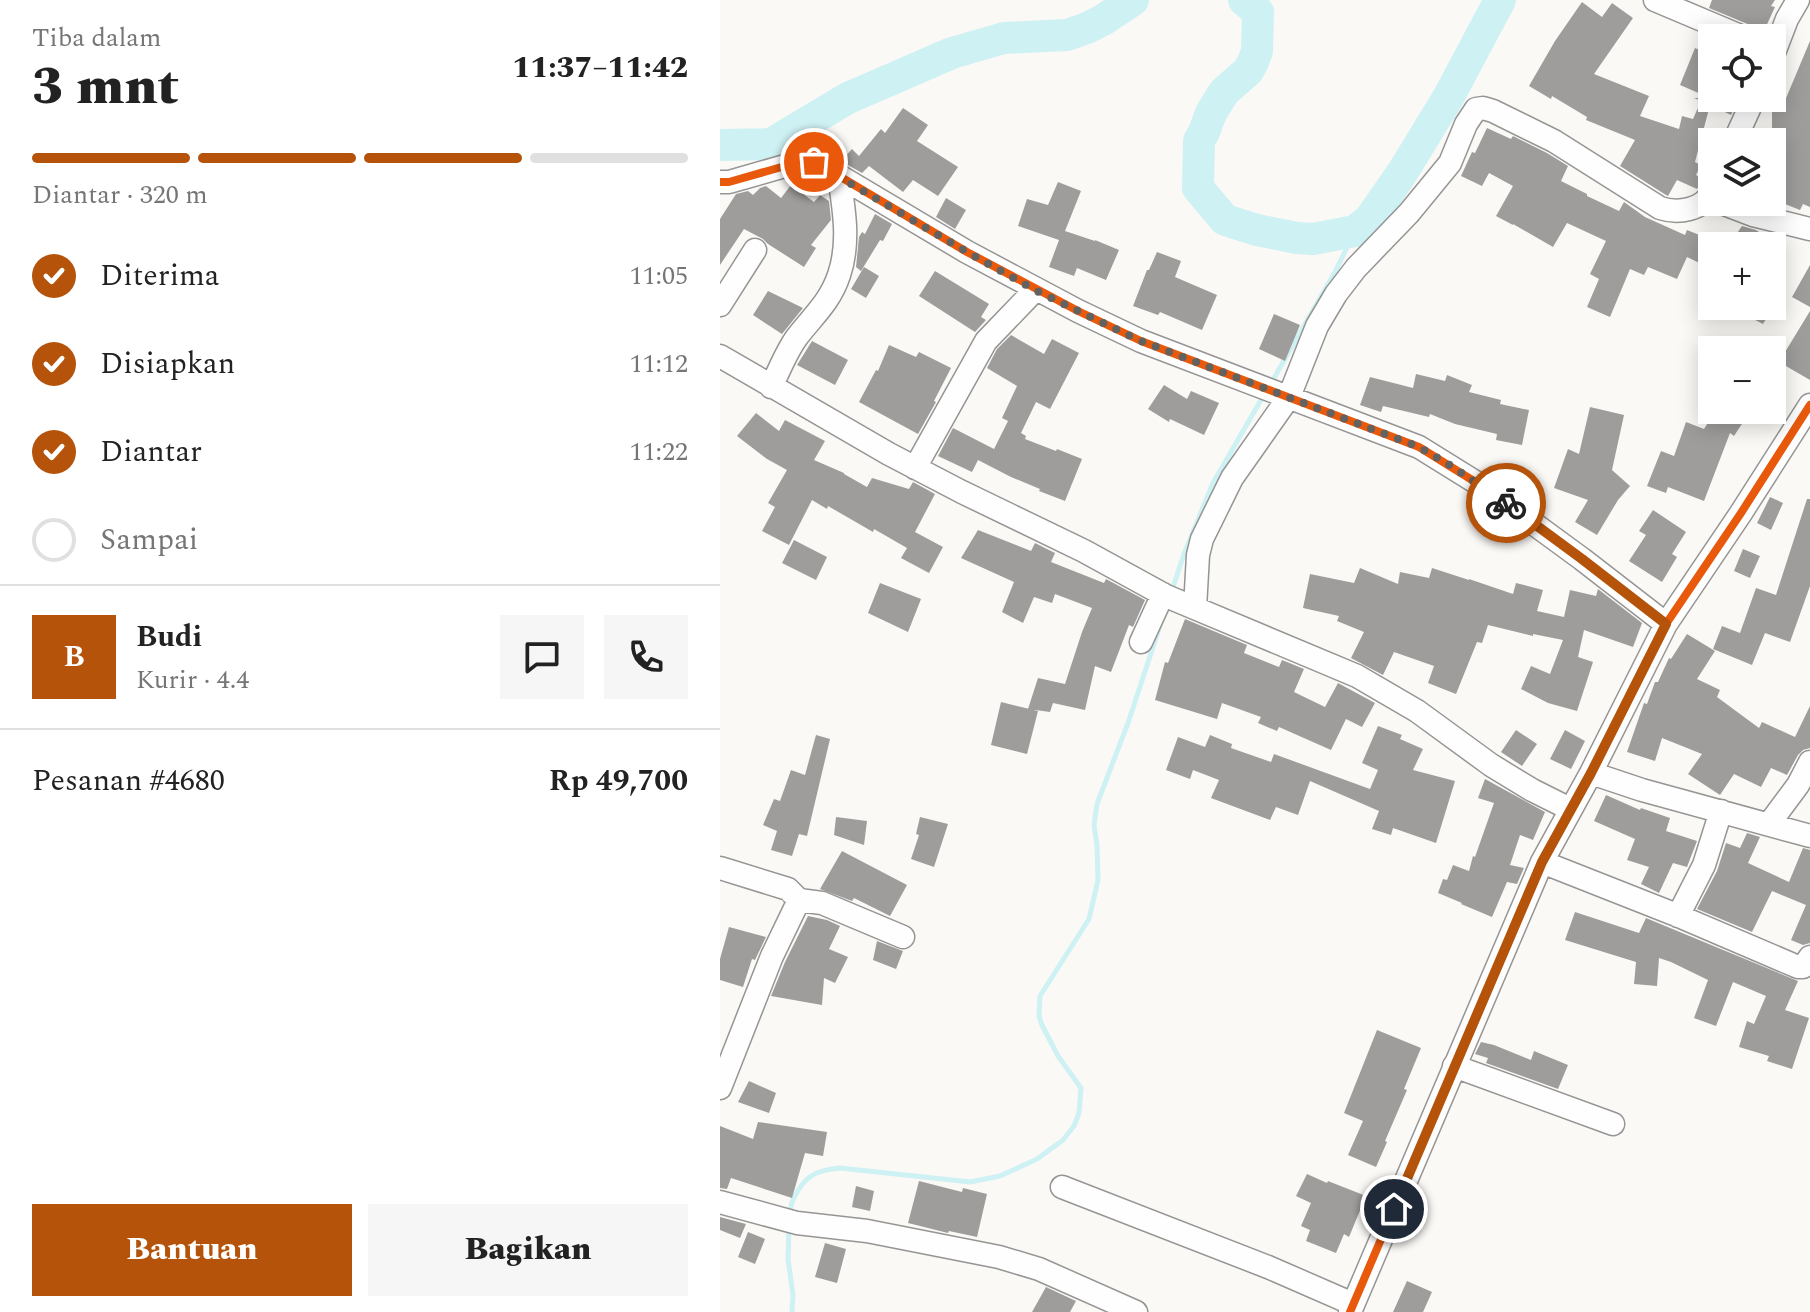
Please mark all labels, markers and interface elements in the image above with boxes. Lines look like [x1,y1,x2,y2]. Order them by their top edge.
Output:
text: Tiba dalam [32,18,161,58]
map controls [1698,24,1786,424]
button: locate [1698,24,1786,112]
text: 11:37–11:42 [512,45,688,91]
text: 3 mnt [32,48,179,127]
pin [780,128,848,196]
button: layers [1698,128,1786,216]
icon: bag [792,140,836,184]
text: Diantar · 320 m [32,175,208,215]
button: + [1698,232,1786,320]
text: Diterima [100,253,219,299]
icon: check [32,254,76,298]
text: 11:05 [629,256,688,296]
button: − [1698,336,1786,424]
text: Disiapkan [100,341,235,387]
icon: check [32,342,76,386]
text: 11:12 [629,344,688,384]
text: Diantar [100,429,202,475]
icon: check [32,430,76,474]
text: 11:22 [629,432,688,472]
courier [1466,463,1546,543]
icon: bike [1484,481,1528,525]
text: Sampai [100,517,198,563]
text: Budi [136,614,202,660]
button: chat [500,615,584,699]
button: phone [604,615,688,699]
text: B [63,634,85,680]
text: Kurir · 4.4 [136,660,249,700]
text: Pesanan #4680 [32,758,225,804]
text: Rp 49,700 [549,758,688,804]
pin [1360,1175,1428,1243]
icon: home [1372,1187,1416,1231]
button: Bantuan [32,1204,352,1296]
button: Bagikan [368,1204,688,1296]

